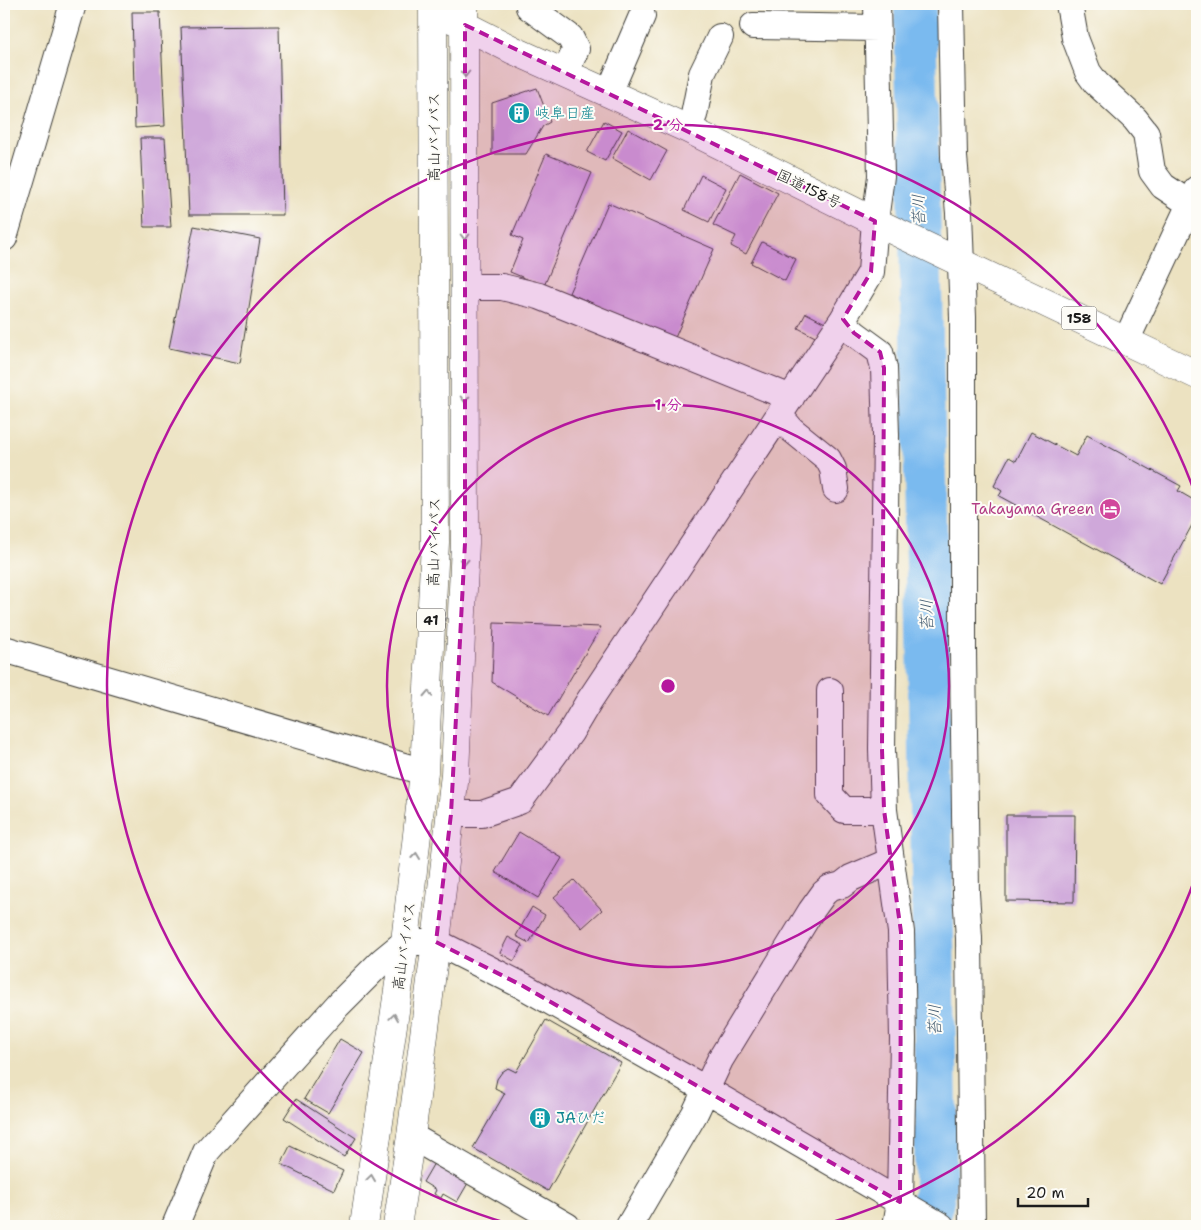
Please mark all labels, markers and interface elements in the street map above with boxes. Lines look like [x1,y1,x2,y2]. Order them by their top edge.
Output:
one-way arrow [460,70,470,78]
street label: 高山バイパス [424,92,444,182]
building icon: 岐阜日産 [507,101,531,125]
place label: 岐阜日産 [535,103,595,123]
text: 2 分 [653,115,683,135]
street label: 国道158号 [773,165,845,213]
water label: 苔川 [908,194,929,226]
one-way arrow [460,233,470,241]
road number: 158 [1062,306,1096,330]
text: 1 分 [655,395,682,415]
one-way arrow [460,396,470,403]
street label: 高山バイパス [423,497,445,587]
hotel icon: Takayama Green [1098,497,1122,521]
place label: Takayama Green [971,499,1094,519]
one-way arrow [459,558,470,566]
water label: 苔川 [916,599,937,631]
road number: 41 [417,608,445,632]
centre of rings [659,677,677,695]
one-way arrow [422,690,433,698]
one-way arrow [410,852,421,860]
street label: 高山バイパス [388,900,420,992]
water label: 苔川 [924,1004,945,1036]
one-way arrow [389,1013,399,1022]
building icon: JAひだ [528,1106,552,1130]
place label: JAひだ [556,1108,606,1128]
one-way arrow [365,1174,376,1182]
scale bar [1018,1175,1088,1207]
text: 20 m [1026,1183,1065,1203]

